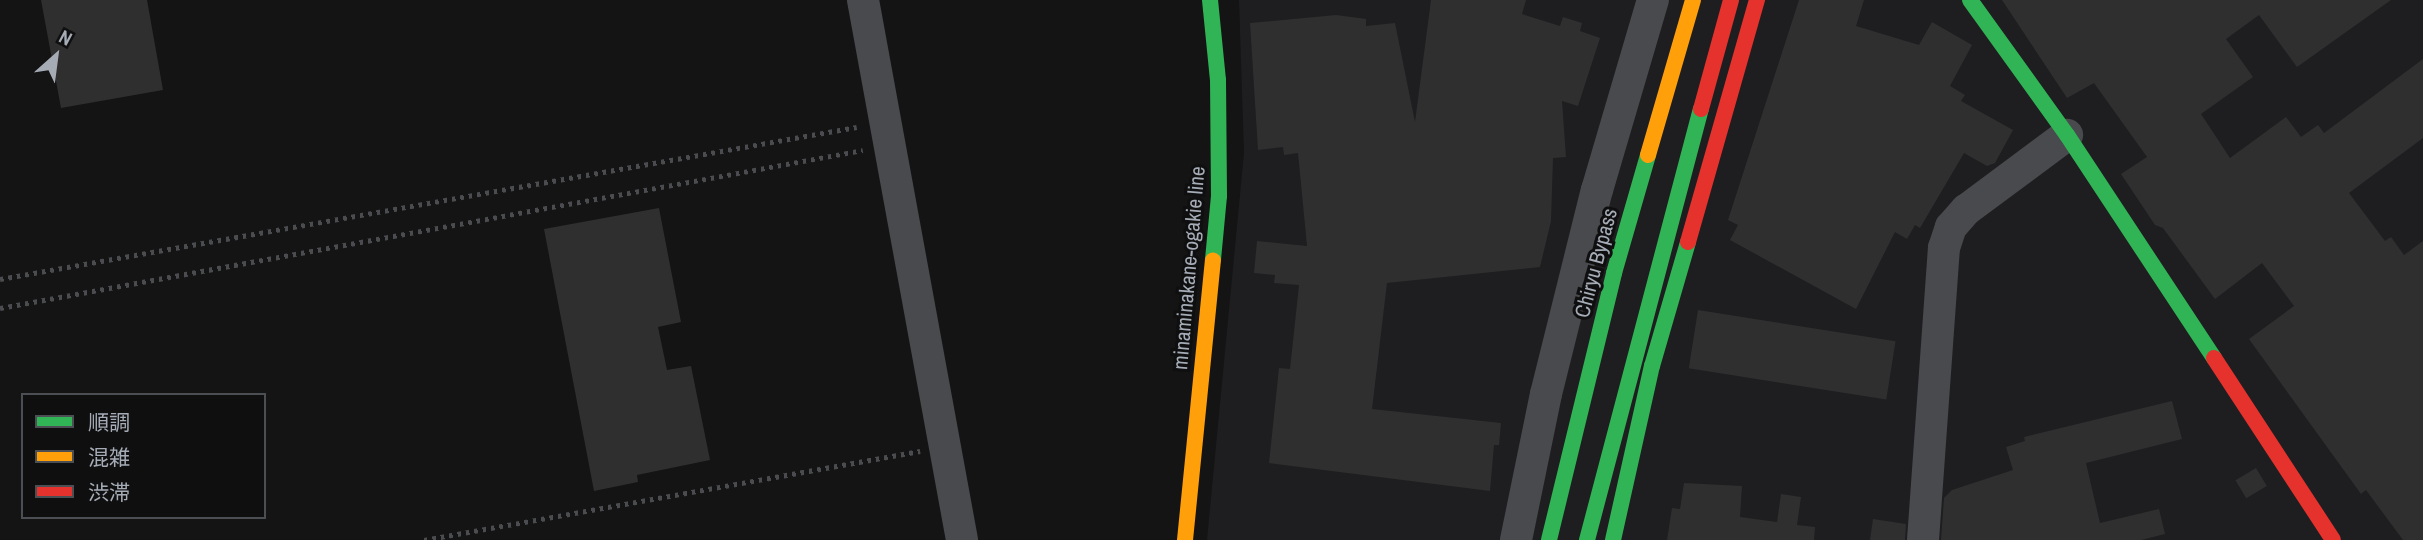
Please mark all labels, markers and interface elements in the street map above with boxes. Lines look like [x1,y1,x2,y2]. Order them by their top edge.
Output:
north arrow [21,21,91,91]
text: N [55,23,77,52]
street label: minaminakane-ogakie line [1168,165,1210,371]
street label: Chiryu Bypass [1569,206,1623,320]
legend [21,393,266,519]
text: 順調 [88,408,130,437]
text: 混雑 [88,443,130,472]
text: 渋滞 [88,478,130,507]

